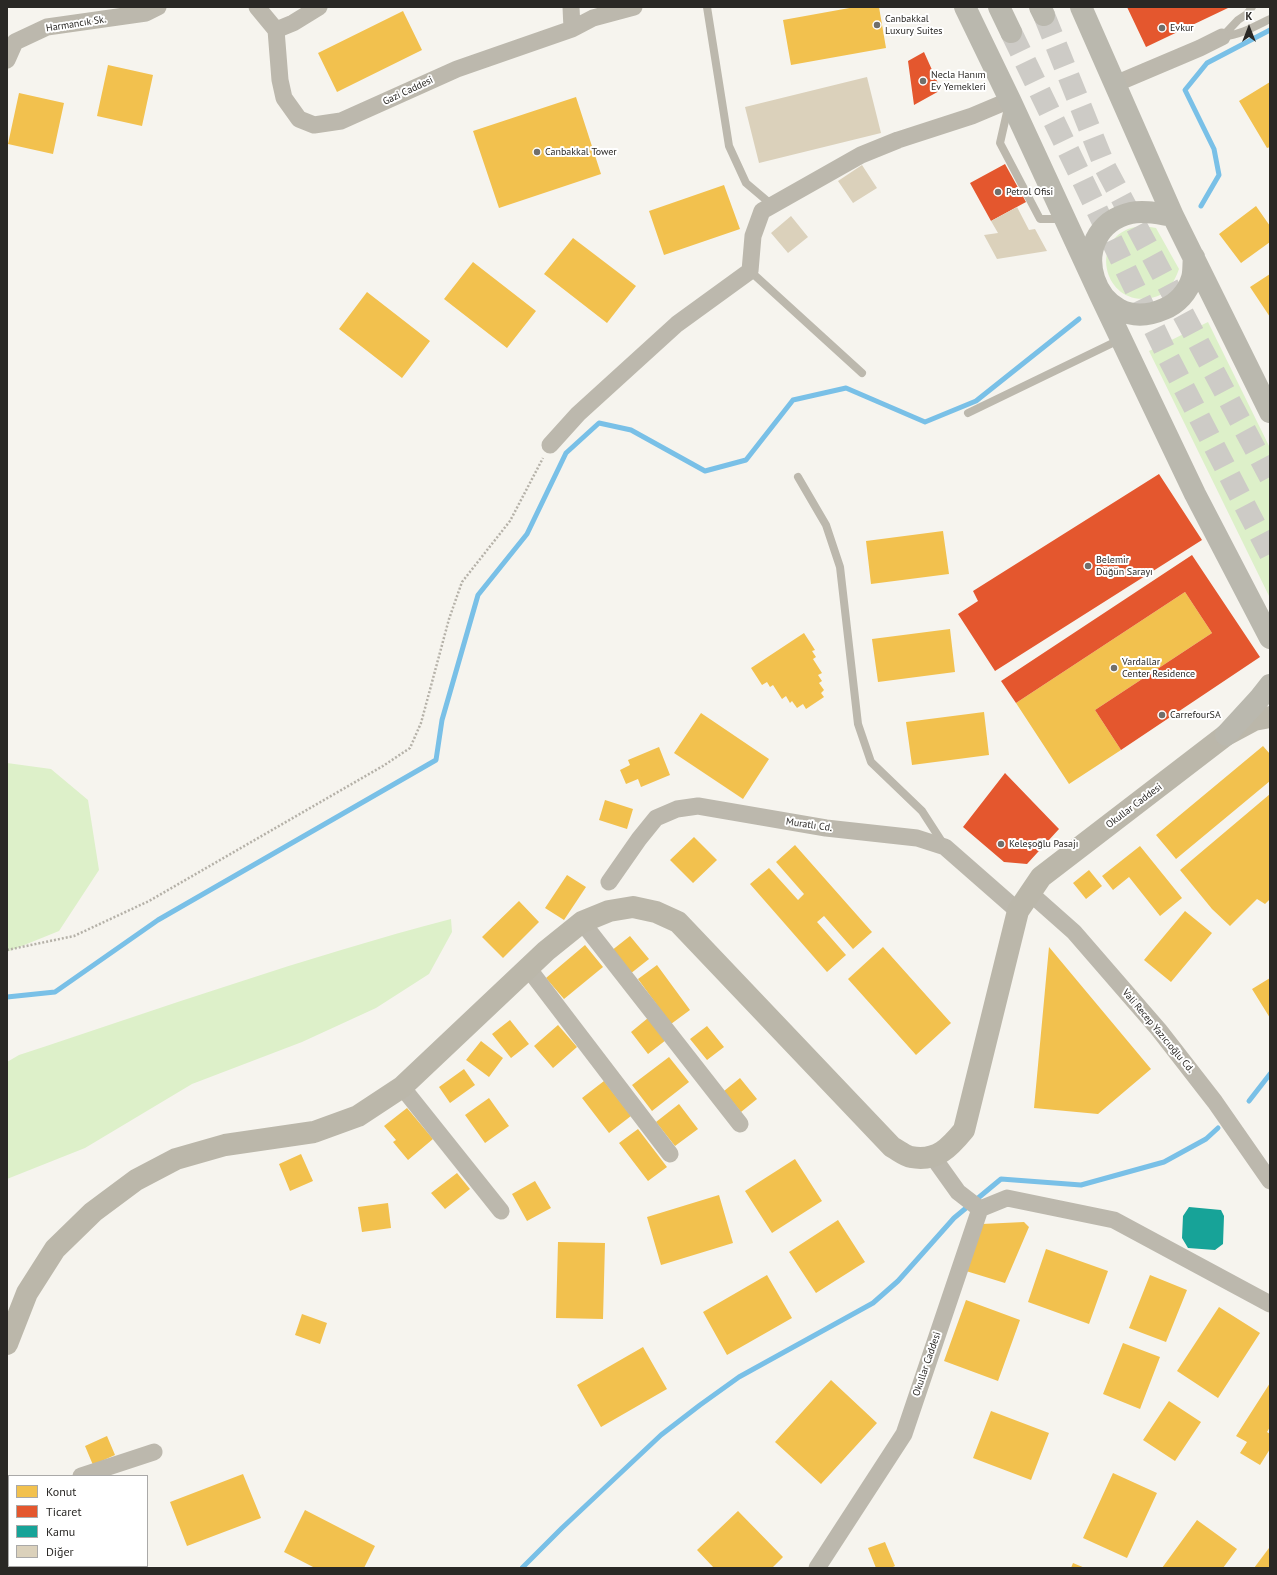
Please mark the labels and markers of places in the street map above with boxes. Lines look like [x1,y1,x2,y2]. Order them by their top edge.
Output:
place label: Canbakkal Luxury Suites [885,13,943,36]
marker: Canbakkal Luxury Suites [872,20,882,30]
place label: Evkur [1170,22,1194,34]
marker: Evkur [1157,23,1167,33]
place label: Necla Hanım Ev Yemekleri [931,69,986,92]
marker: Necla Hanım Ev Yemekleri [918,76,928,86]
place label: Canbakkal Tower [545,146,617,158]
marker: Canbakkal Tower [532,147,542,157]
place label: Petrol Ofisi [1006,186,1053,198]
marker: Petrol Ofisi [993,187,1003,197]
place label: Belemir Düğün Sarayı [1096,554,1153,578]
marker: Belemir Düğün Sarayı [1083,561,1093,571]
place label: Vardallar Center Residence [1122,656,1195,680]
marker: Vardallar Center Residence [1109,663,1119,673]
place label: CarrefourSA [1170,709,1221,721]
marker: CarrefourSA [1157,710,1167,720]
place label: Keleşoğlu Pasajı [1009,838,1078,850]
marker: Keleşoğlu Pasajı [996,839,1006,849]

